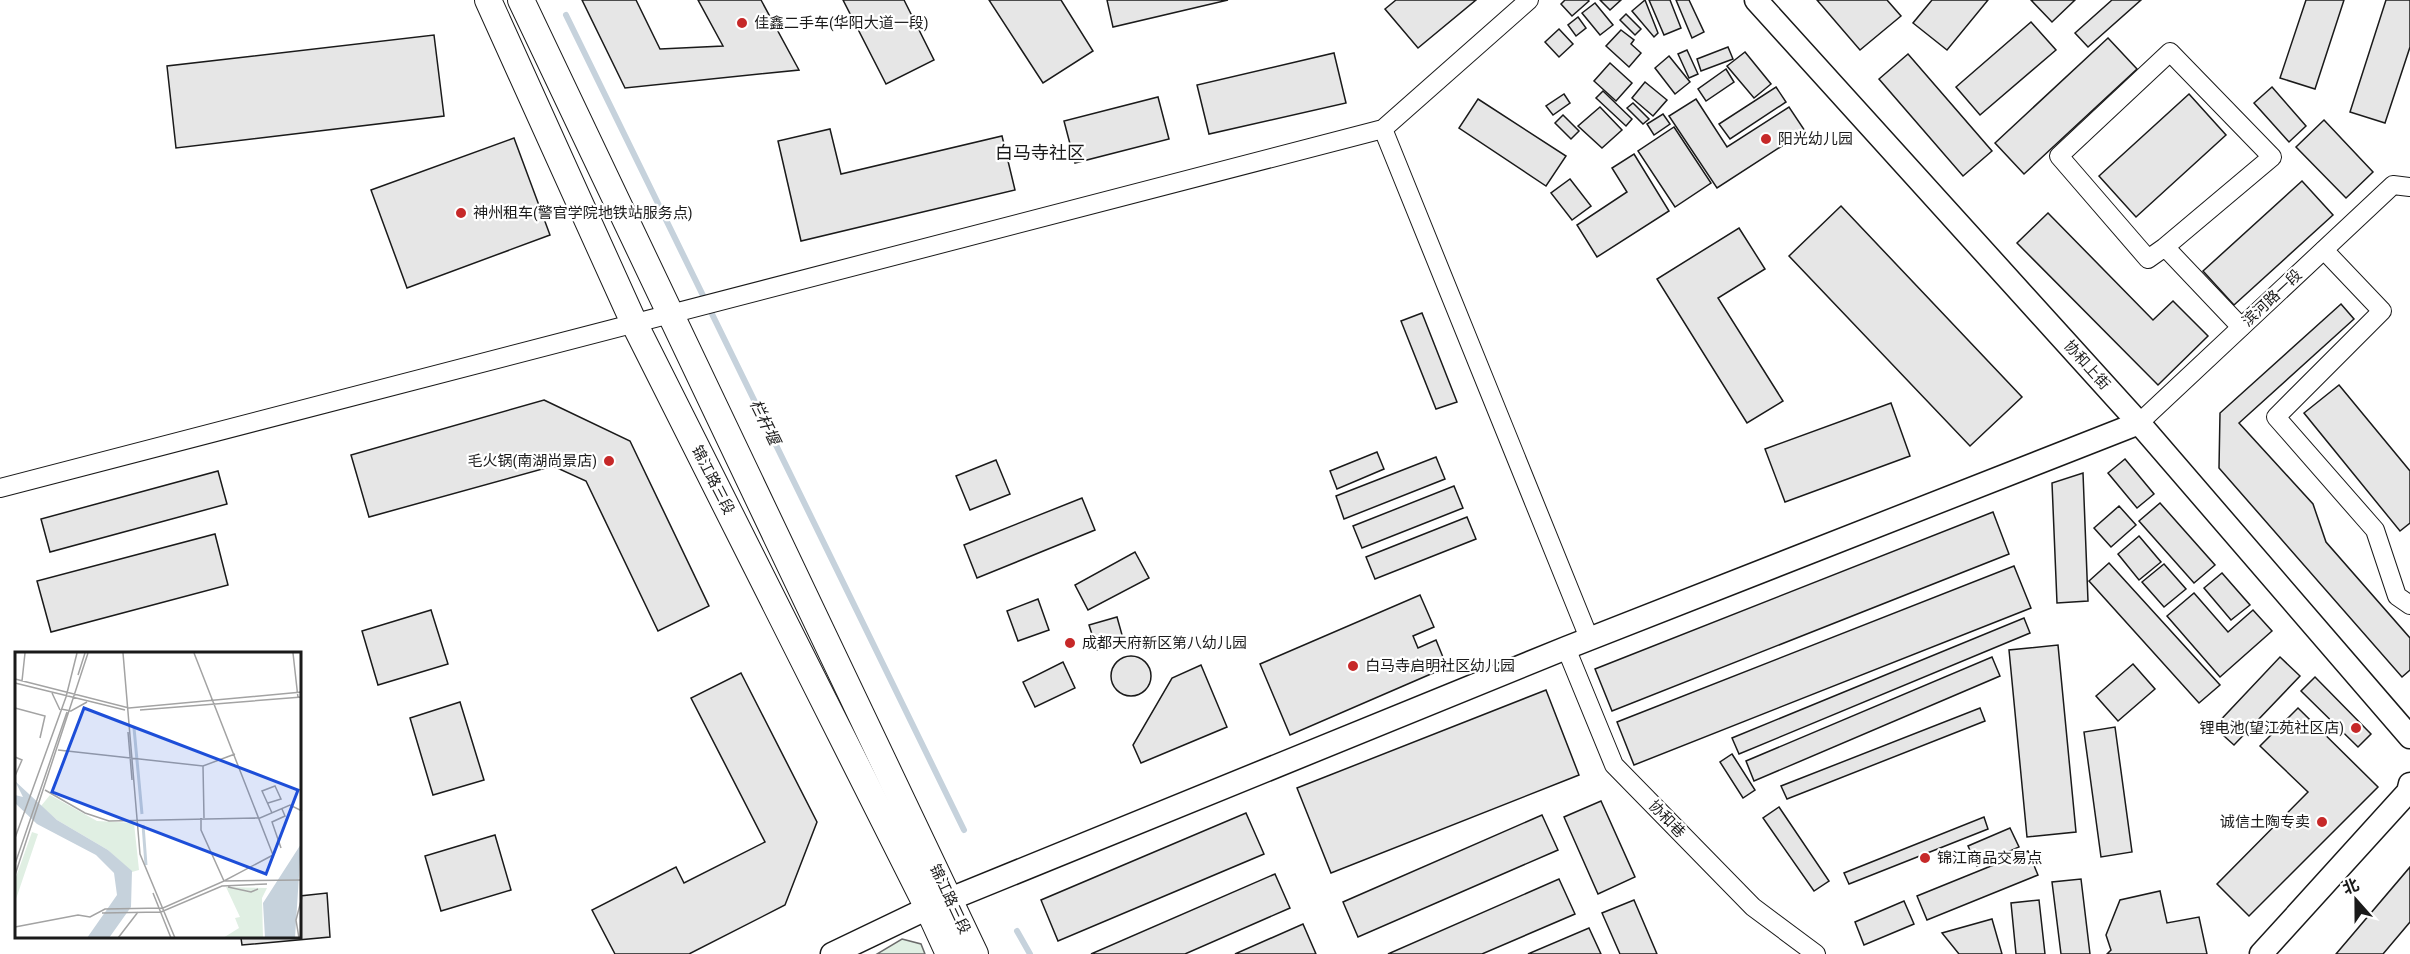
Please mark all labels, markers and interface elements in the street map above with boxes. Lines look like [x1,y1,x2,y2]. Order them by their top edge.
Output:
place label: 佳鑫二手车(华阳大道一段) [754,14,929,32]
marker: 佳鑫二手车(华阳大道一段) [735,16,749,30]
place label: 阳光幼儿园 [1778,130,1853,148]
marker: 阳光幼儿园 [1759,132,1773,146]
district label: 白马寺社区 [995,142,1085,163]
place label: 神州租车(警官学院地铁站服务点) [473,204,693,222]
marker: 神州租车(警官学院地铁站服务点) [454,206,468,220]
street label: 滨河路一段 [2238,266,2306,330]
street label: 协和上街 [2060,337,2114,393]
water label: 栏杆堰 [746,396,785,450]
street label: 锦江路三段 [688,442,738,518]
place label: 毛火锅(南湖尚景店) [468,452,597,470]
marker: 毛火锅(南湖尚景店) [602,454,616,468]
place label: 成都天府新区第八幼儿园 [1082,634,1247,652]
marker: 成都天府新区第八幼儿园 [1063,636,1077,650]
inset map [15,652,302,939]
place label: 白马寺启明社区幼儿园 [1365,657,1515,675]
marker: 白马寺启明社区幼儿园 [1346,659,1360,673]
place label: 锂电池(望江苑社区店) [2200,719,2344,737]
marker: 锂电池(望江苑社区店) [2349,721,2363,735]
street label: 协和巷 [1645,797,1689,841]
place label: 诚信土陶专卖 [2220,813,2310,831]
marker: 诚信土陶专卖 [2315,815,2329,829]
place label: 锦江商品交易点 [1937,849,2042,867]
marker: 锦江商品交易点 [1918,851,1932,865]
street label: 锦江路三段 [926,861,974,937]
north arrow [2326,870,2386,930]
text: 北 [2340,875,2362,898]

